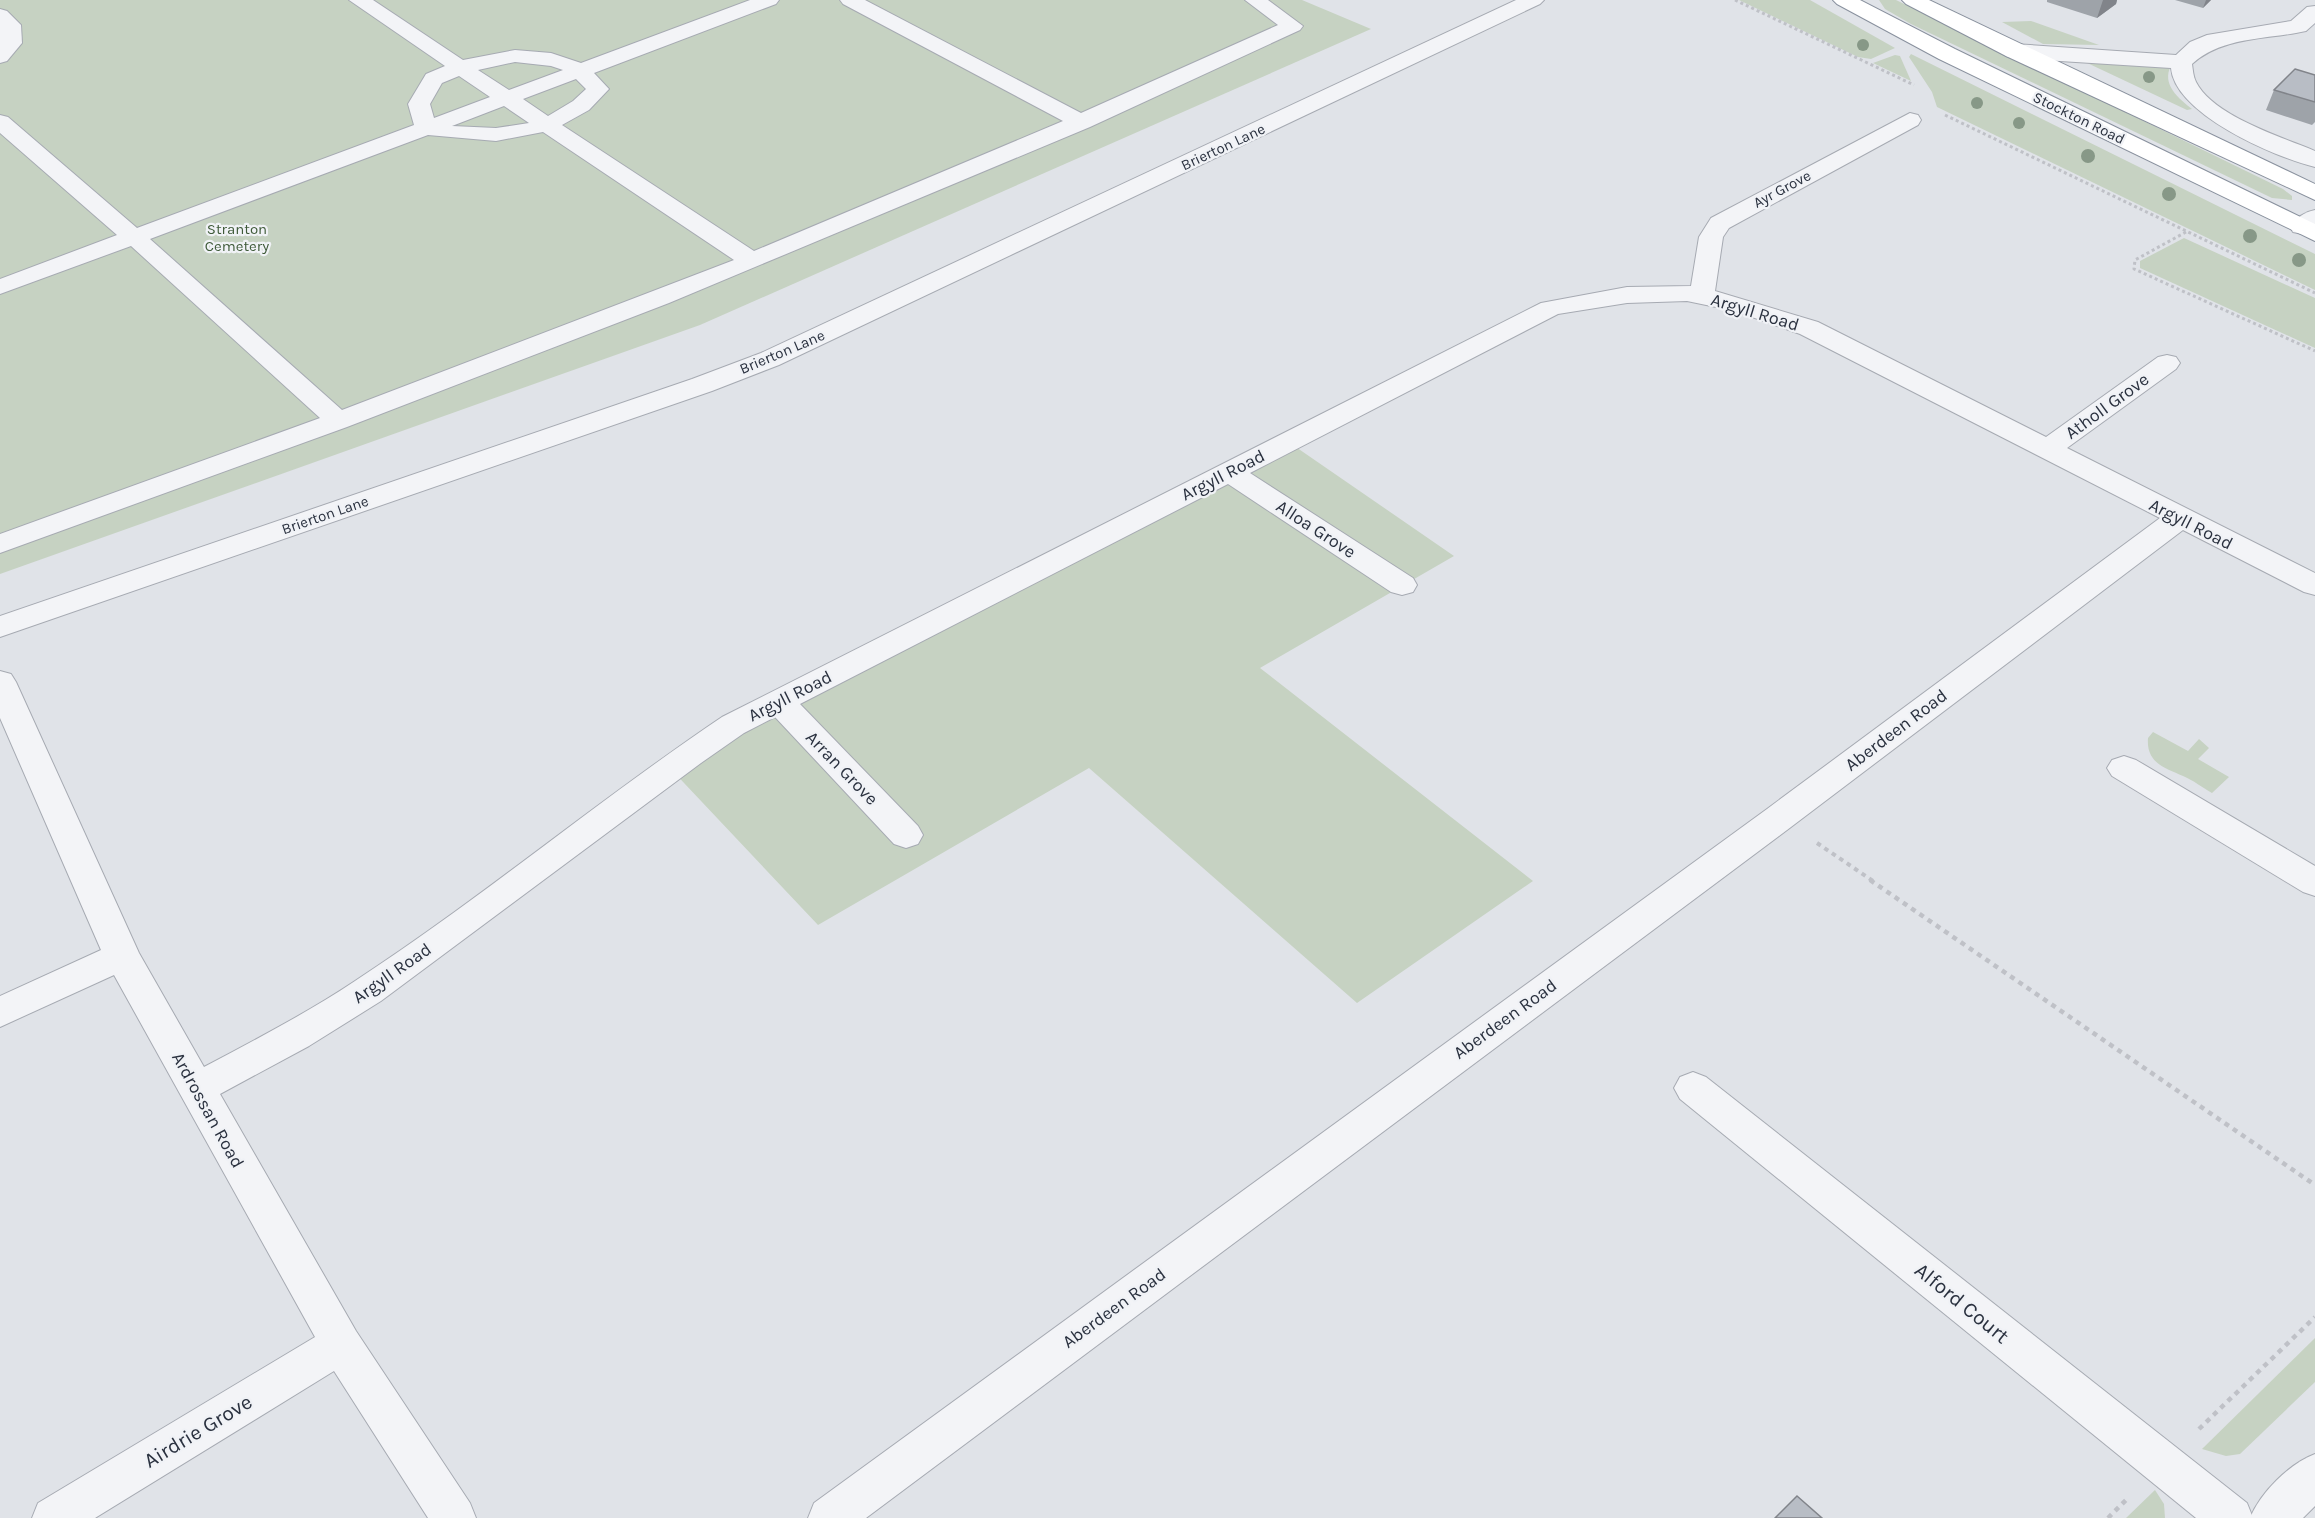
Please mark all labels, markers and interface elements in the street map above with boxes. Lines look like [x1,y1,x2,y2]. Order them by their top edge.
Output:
street label: Stockton Road [2030,88,2128,148]
street label: Brierton Lane [1178,120,1268,174]
street label: Ayr Grove [1750,166,1814,212]
park label: Stranton Cemetery [205,220,269,255]
street label: Argyll Road [1708,288,1802,336]
street label: Brierton Lane [737,326,827,378]
street label: Atholl Grove [2061,368,2153,444]
street label: Argyll Road [1177,444,1269,506]
street label: Brierton Lane [279,492,371,538]
street label: Argyll Road [2145,493,2237,555]
street label: Alloa Grove [1272,495,1360,563]
street label: Argyll Road [744,665,836,727]
street label: Aberdeen Road [1840,684,1952,776]
street label: Arran Grove [801,726,883,810]
street label: Argyll Road [348,938,436,1008]
street label: Aberdeen Road [1449,974,1561,1064]
street label: Ardrossan Road [167,1048,249,1172]
street label: Alford Court [1910,1258,2014,1348]
street label: Aberdeen Road [1058,1263,1170,1353]
street label: Airdrie Grove [140,1389,256,1473]

